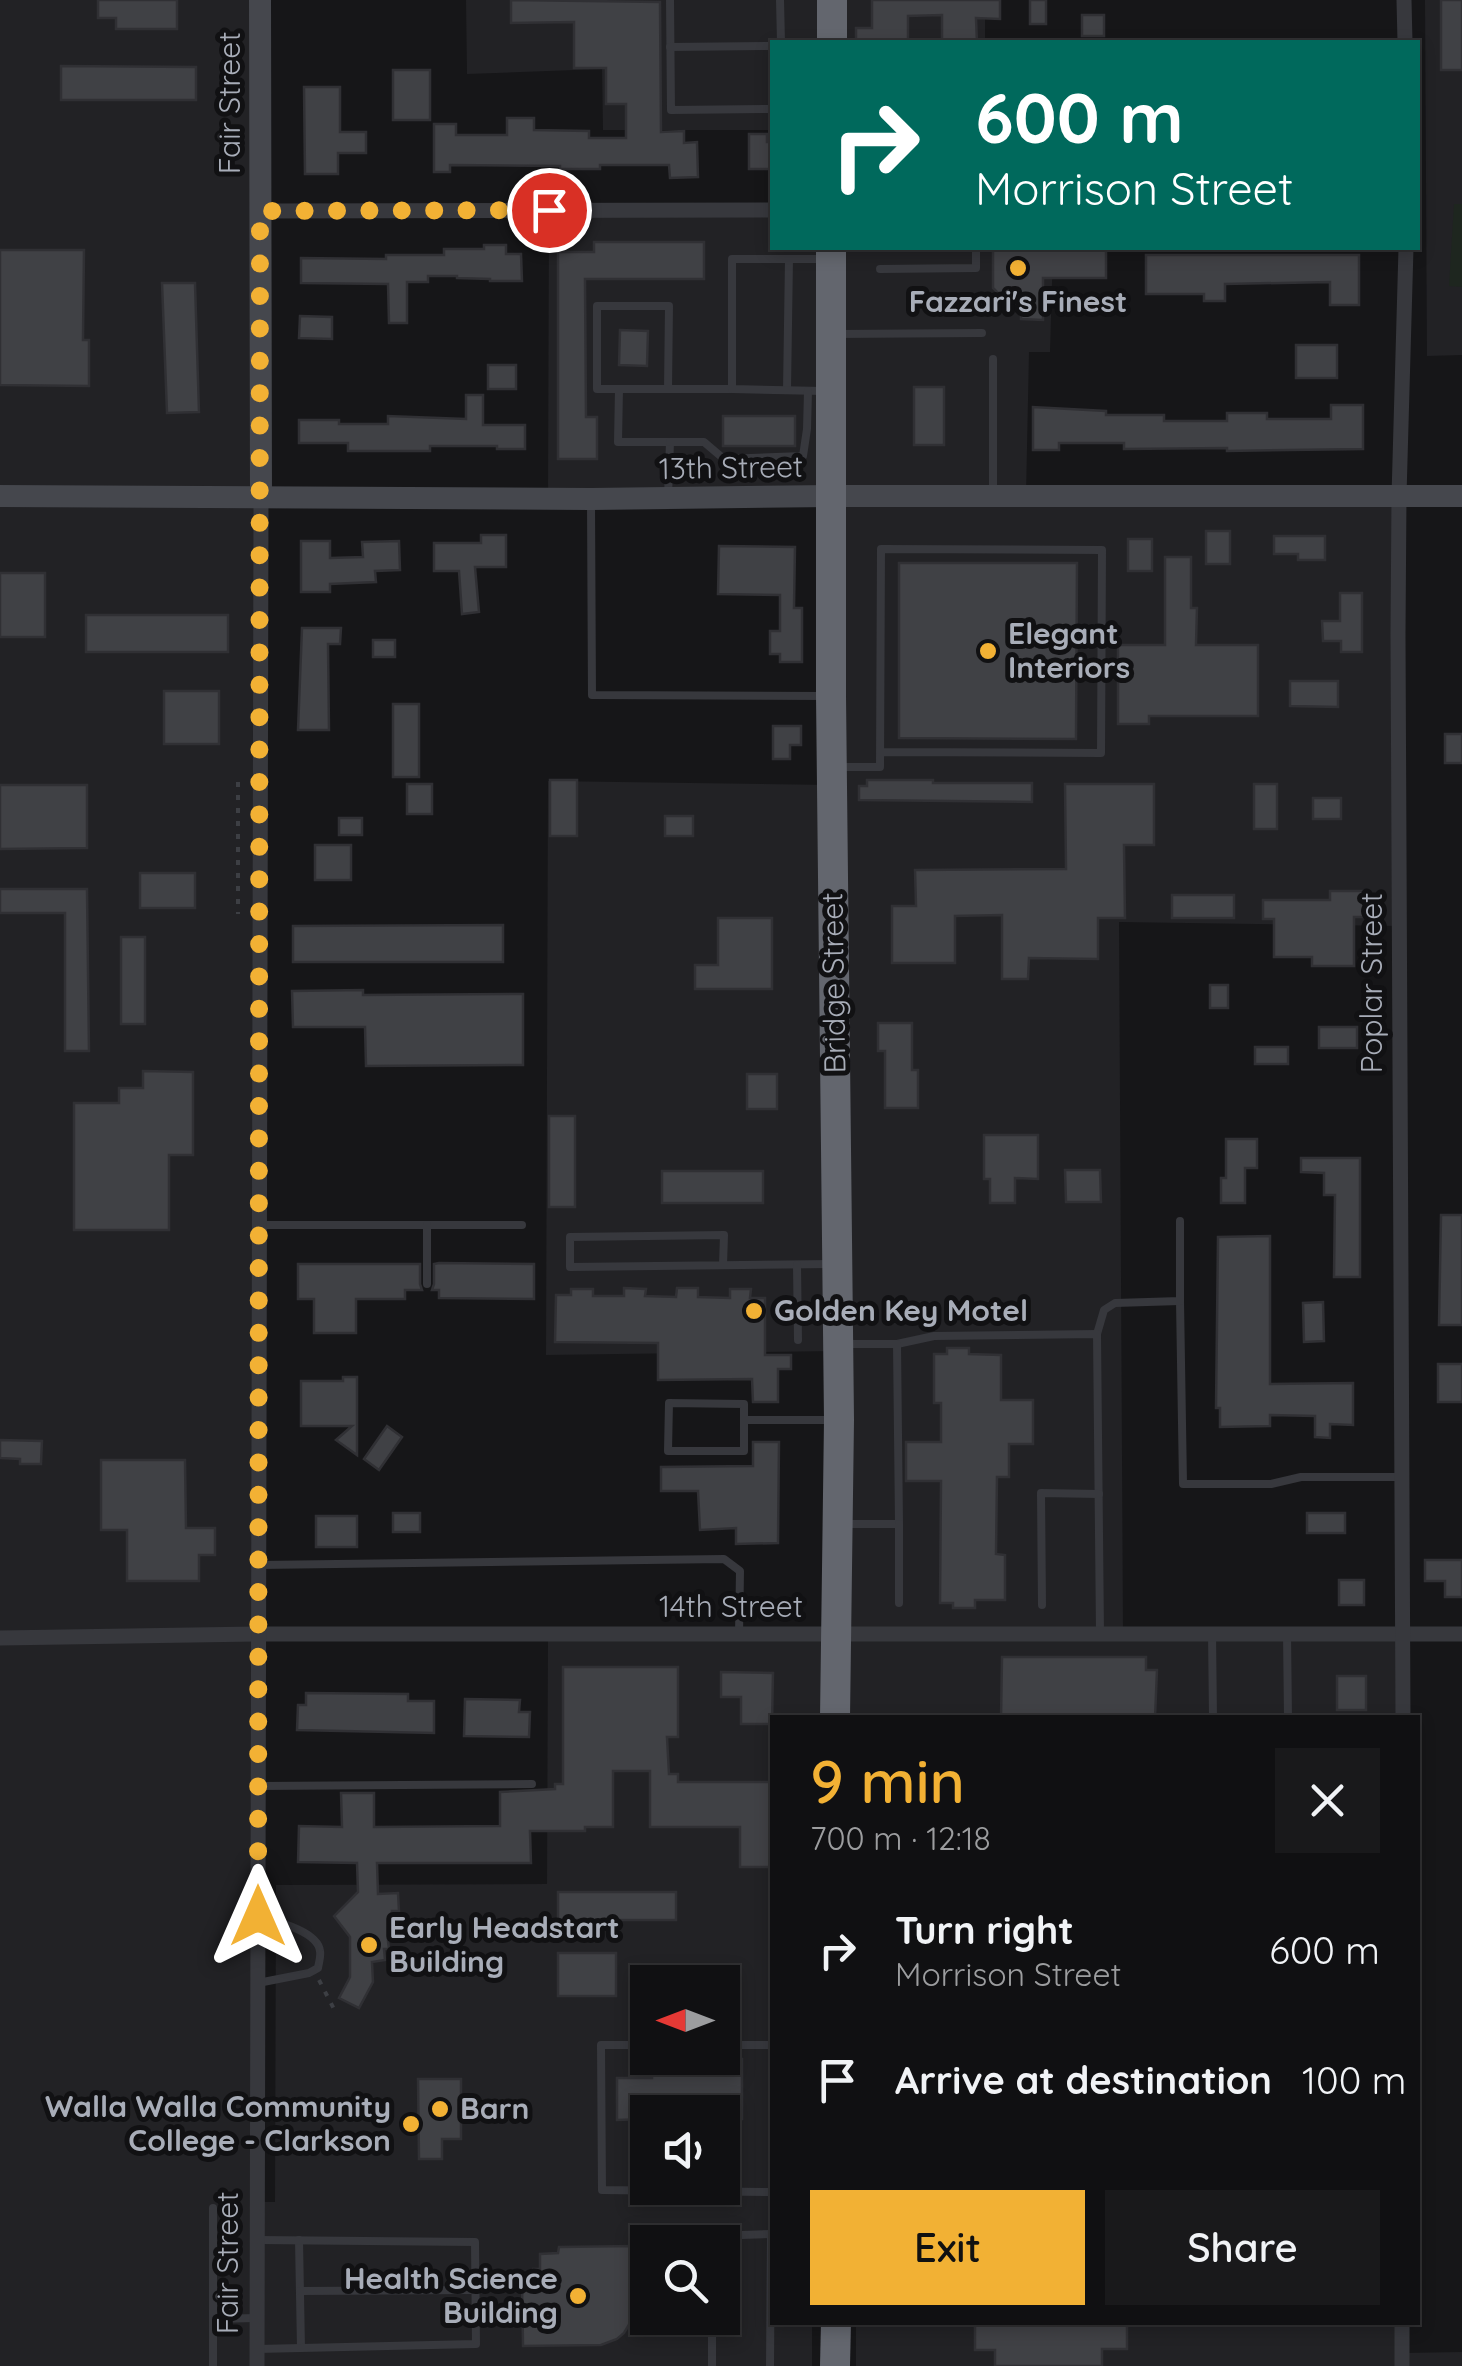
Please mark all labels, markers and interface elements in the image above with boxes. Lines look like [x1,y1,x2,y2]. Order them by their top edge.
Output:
street label: Fair Street [210,32,248,174]
text: 600 m [975,73,1184,161]
icon: right [810,80,940,210]
text: Morrison Street [975,160,1293,216]
pin [507,168,592,253]
icon: arrive [522,183,577,238]
marker: Fazzari's Finest [1007,257,1029,279]
place label: Fazzari's Finest [909,282,1127,320]
street label: 13th Street [659,447,803,487]
place label: Elegant Interiors [1008,614,1130,686]
marker: Elegant Interiors [977,640,999,662]
street label: Bridge Street [812,892,854,1074]
street label: Poplar Street [1352,893,1390,1073]
place label: Golden Key Motel [774,1291,1028,1329]
marker: Golden Key Motel [743,1300,765,1322]
street label: 14th Street [659,1587,803,1625]
text: 9 min [810,1743,965,1818]
button: close [1275,1748,1380,1853]
text: 700 m · 12:18 [810,1818,991,1858]
position arrow [206,1864,310,1968]
text: Turn right [895,1906,1074,1954]
place label: Early Headstart Building [389,1908,620,1980]
icon: right [810,1923,865,1978]
text: 600 m [1269,1926,1380,1974]
marker: Early Headstart Building [358,1934,380,1956]
text: Morrison Street [895,1954,1121,1994]
north arrow [630,1965,740,2075]
map controls [630,1965,740,2335]
icon: arrive [810,2053,865,2108]
text: Arrive at destination [895,2056,1272,2104]
text: 100 m [1302,2056,1406,2104]
place label: Walla Walla Community College - Clarkson [45,2087,391,2159]
place label: Barn [460,2089,529,2127]
button: sound [630,2095,740,2205]
marker: Barn [429,2098,451,2120]
marker: Walla Walla Community College - Clarkson [400,2113,422,2135]
button: Exit [810,2190,1085,2305]
button: Share [1105,2190,1380,2305]
street label: Fair Street [208,2192,246,2334]
button: search [630,2225,740,2335]
place label: Health Science Building [344,2259,558,2331]
marker: Health Science Building [567,2285,589,2307]

